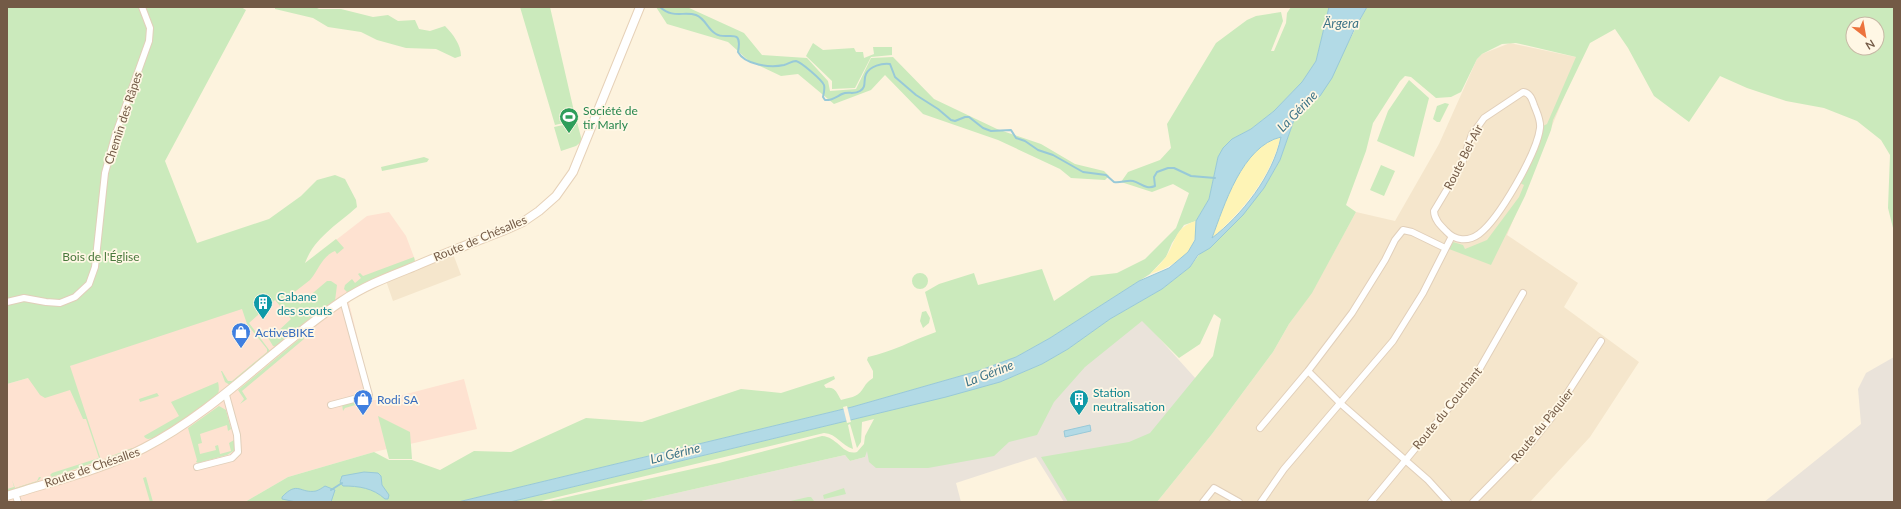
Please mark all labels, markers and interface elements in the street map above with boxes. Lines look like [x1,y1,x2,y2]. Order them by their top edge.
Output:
water label: Ärgera [1322,15,1359,31]
north arrow [1845,16,1885,56]
text: N [1863,37,1877,53]
street label: Chemin des Râpes [101,70,145,166]
water label: La Gérine [1273,87,1321,135]
place label: Société de tir Marly [583,103,638,132]
sports icon: Société de tir Marly [558,106,580,134]
street label: Route Bel-Air [1440,121,1486,192]
street label: Route de Chésalles [431,212,529,264]
park label: Bois de l'Église [62,249,140,264]
place label: Cabane des scouts [277,289,332,318]
building icon: Cabane des scouts [252,292,274,320]
shop icon: ActiveBIKE [230,321,252,349]
place label: ActiveBIKE [255,325,314,340]
water label: La Gérine [962,356,1016,390]
street label: Route du Couchant [1409,363,1485,452]
place label: Station neutralisation [1093,385,1165,414]
street label: Route du Pâquier [1508,385,1577,465]
shop icon: Rodi SA [352,388,374,416]
building icon: Station neutralisation [1068,388,1090,416]
place label: Rodi SA [377,392,419,407]
water label: La Gérine [648,439,702,467]
street label: Route de Chésalles [42,444,142,490]

